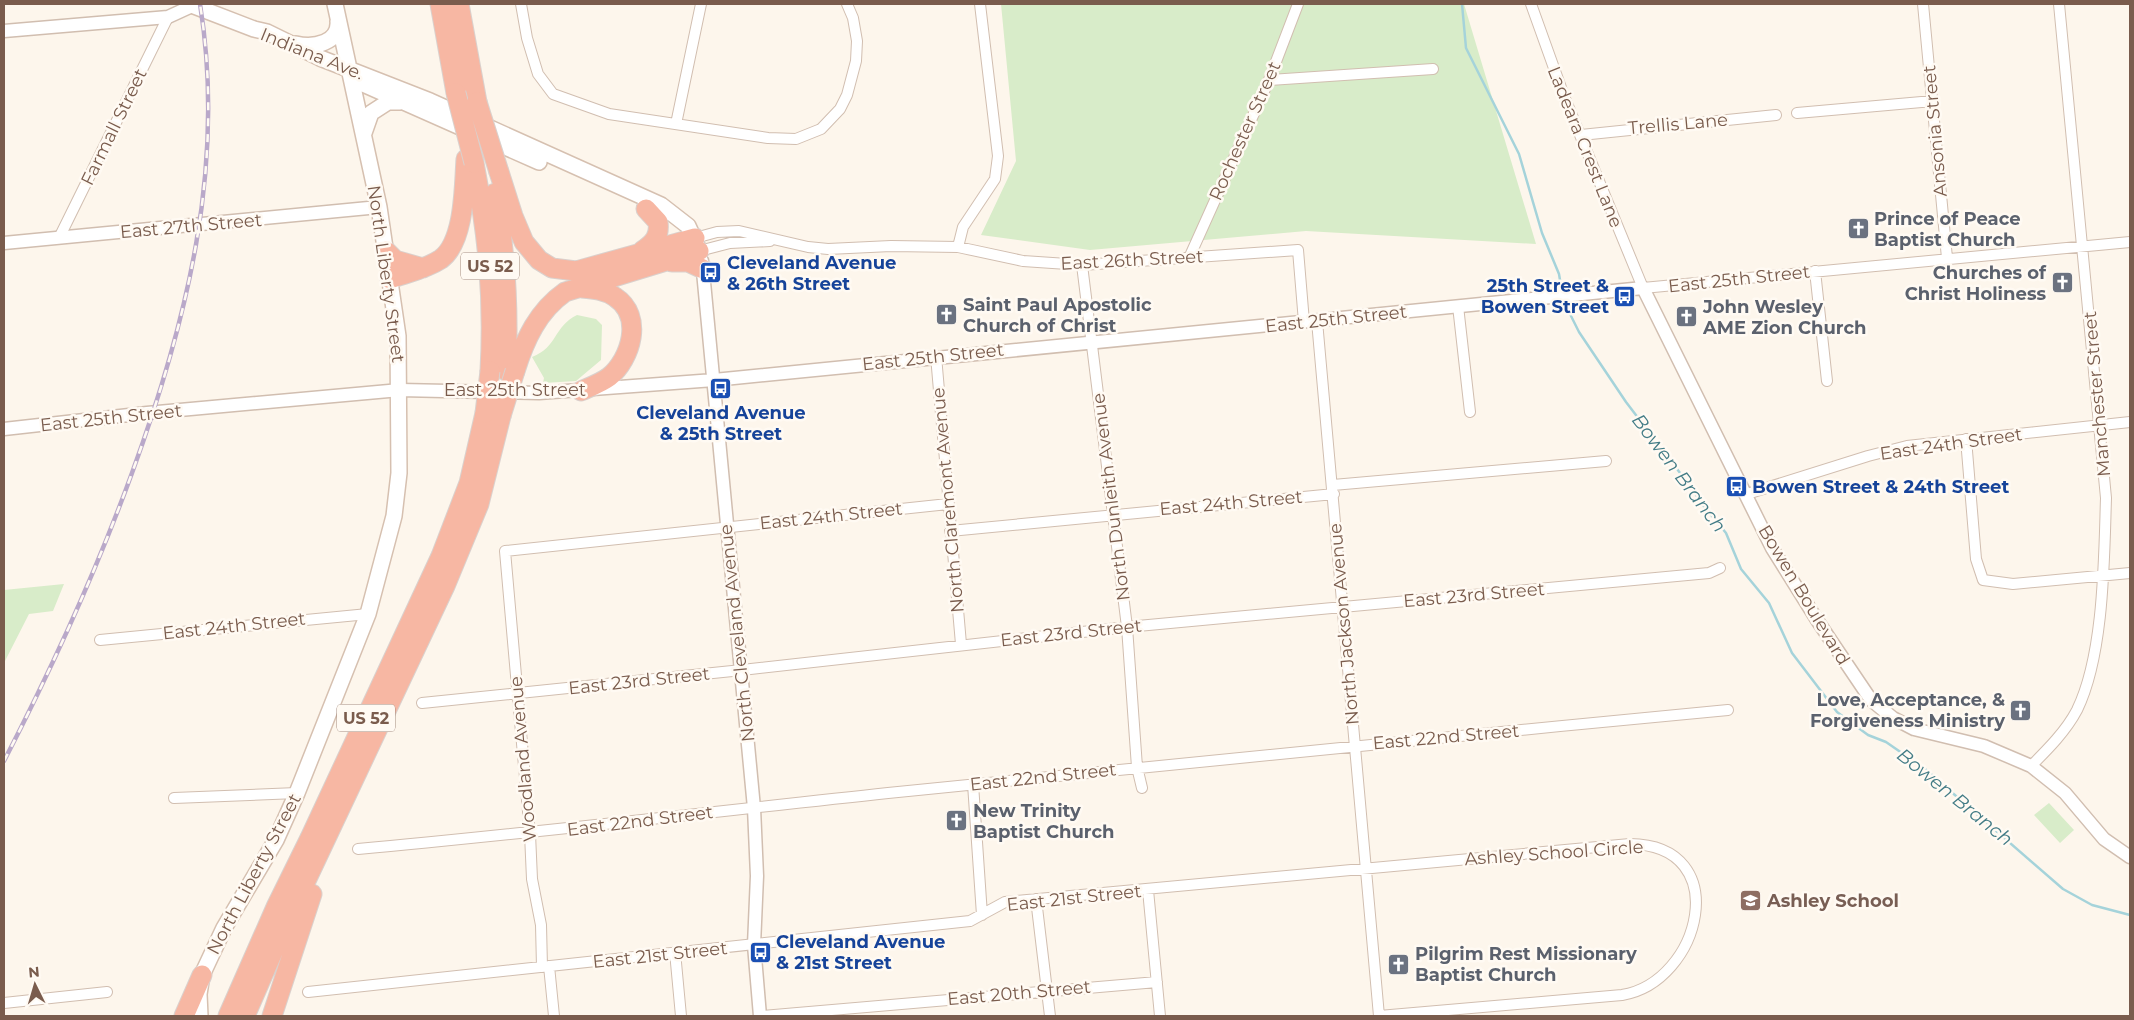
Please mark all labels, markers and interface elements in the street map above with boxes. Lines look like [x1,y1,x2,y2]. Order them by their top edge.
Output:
street label: Indiana Ave. [257,23,367,85]
street label: Rochester Street [1204,58,1286,204]
street label: Ladeara Crest Lane [1543,63,1627,231]
street label: Ansonia Street [1918,64,1952,198]
street label: Farmall Street [76,65,152,189]
street label: Trellis Lane [1627,109,1729,139]
street label: North Liberty Street [363,184,409,364]
place label: Prince of Peace Baptist Church [1874,208,2021,251]
street label: East 27th Street [119,209,263,243]
church icon: Prince of Peace Baptist Church [1846,217,1870,241]
street label: East 26th Street [1060,245,1204,275]
road number: US 52 [461,252,519,280]
place label: Cleveland Avenue & 26th Street [727,252,896,295]
bus stop icon: Cleveland Avenue & 26th Street [699,261,723,285]
street label: East 25th Street [1667,261,1811,297]
place label: Churches of Christ Holiness [1905,262,2047,305]
church icon: Churches of Christ Holiness [2050,271,2074,295]
place label: 25th Street & Bowen Street [1481,275,1609,318]
bus stop icon: 25th Street & Bowen Street [1613,284,1637,308]
place label: Saint Paul Apostolic Church of Christ [963,294,1152,337]
place label: John Wesley AME Zion Church [1702,296,1866,339]
street label: East 25th Street [1264,301,1408,337]
church icon: Saint Paul Apostolic Church of Christ [935,303,959,327]
church icon: John Wesley AME Zion Church [1675,305,1699,329]
street label: Manchester Street [2079,310,2115,478]
street label: East 25th Street [861,339,1005,375]
bus stop icon: Cleveland Avenue & 25th Street [709,376,733,400]
street label: East 25th Street [444,379,586,401]
street label: North Claremont Avenue [927,386,969,614]
street label: North Dunleith Avenue [1087,392,1135,602]
street label: East 25th Street [39,400,183,436]
place label: Cleveland Avenue & 25th Street [636,402,806,445]
water label: Bowen Branch [1627,409,1731,537]
street label: East 24th Street [1878,423,2024,465]
bus stop icon: Bowen Street & 24th Street [1724,475,1748,499]
place label: Bowen Street & 24th Street [1752,476,2009,498]
street label: East 24th Street [1158,486,1304,520]
street label: East 24th Street [758,498,904,534]
street label: Bowen Boulevard [1753,521,1855,669]
street label: North Jackson Avenue [1324,522,1364,726]
street label: North Cleveland Avenue [715,523,759,743]
street label: East 23rd Street [1402,578,1546,612]
street label: East 24th Street [161,608,307,644]
street label: East 23rd Street [999,615,1143,651]
street label: East 23rd Street [567,663,711,699]
street label: Woodland Avenue [505,675,541,843]
place label: Love, Acceptance, & Forgiveness Ministry [1810,689,2005,732]
church icon: Love, Acceptance, & Forgiveness Ministry [2009,698,2033,722]
road number: US 52 [337,704,395,731]
street label: East 22nd Street [1372,720,1520,754]
water label: Bowen Branch [1892,743,2018,851]
street label: East 22nd Street [969,758,1117,796]
street label: North Liberty Street [202,790,306,958]
place label: New Trinity Baptist Church [973,800,1114,843]
street label: East 22nd Street [566,801,714,841]
church icon: New Trinity Baptist Church [945,809,969,833]
street label: Ashley School Circle [1464,836,1644,870]
street label: East 21st Street [1006,880,1142,916]
school or university icon: Ashley School [1739,889,1763,913]
place label: Ashley School [1766,890,1899,912]
place label: Cleveland Avenue & 21st Street [776,931,945,974]
street label: East 21st Street [592,937,728,973]
bus stop icon: Cleveland Avenue & 21st Street [748,940,772,964]
place label: Pilgrim Rest Missionary Baptist Church [1415,943,1637,986]
church icon: Pilgrim Rest Missionary Baptist Church [1387,952,1411,976]
north arrow [10,960,60,1010]
text: N [27,963,40,982]
street label: East 20th Street [946,976,1092,1010]

